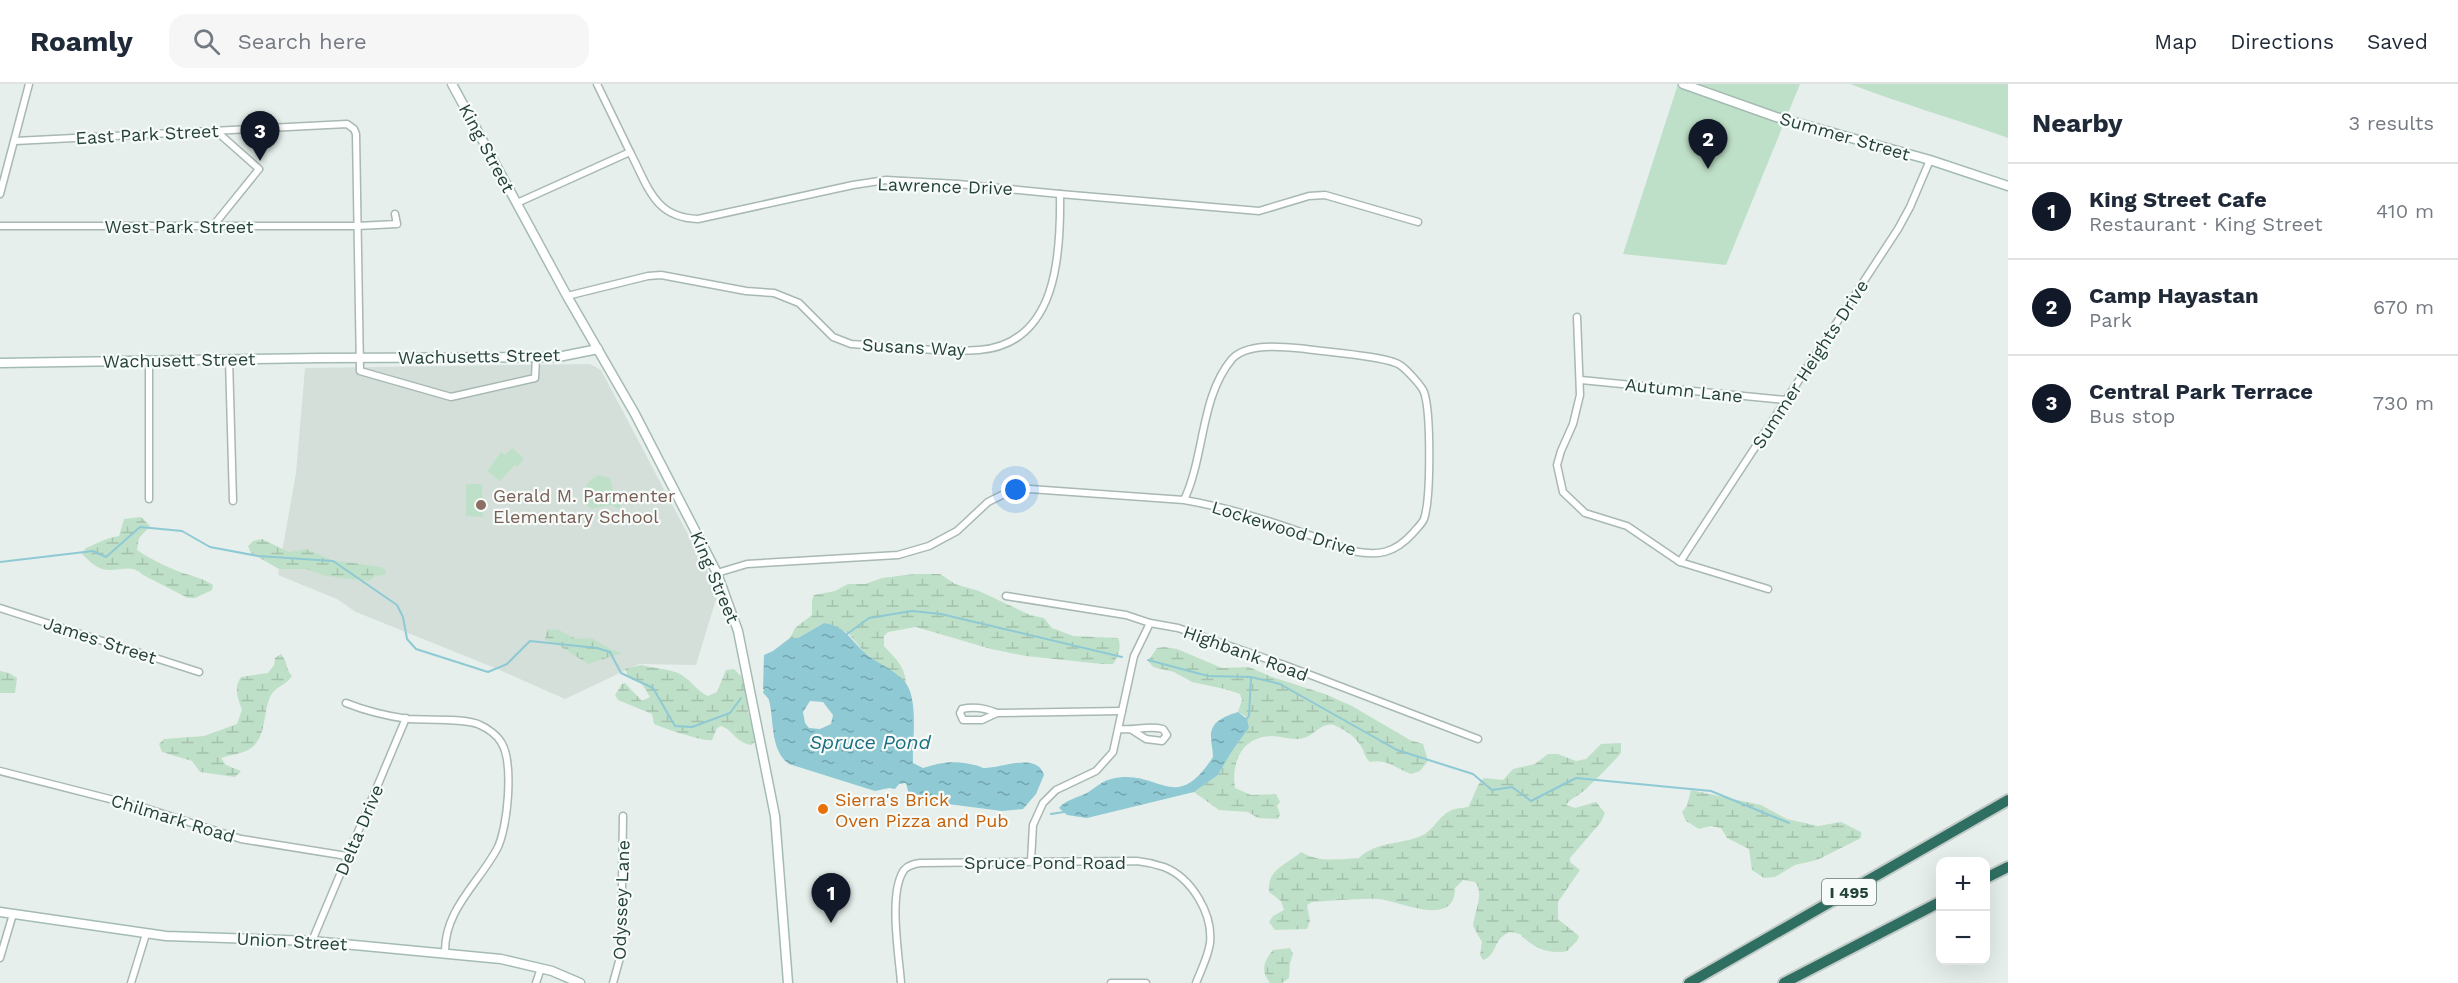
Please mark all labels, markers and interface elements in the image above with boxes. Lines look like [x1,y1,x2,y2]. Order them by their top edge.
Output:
search box [169,14,589,68]
text: Roamly [30,25,133,58]
icon: search [190,25,223,58]
text: Search here [238,29,367,54]
text: Map [2154,29,2197,54]
text: Directions [2230,29,2334,54]
text: Saved [2367,29,2428,54]
street label: King Street [455,100,519,196]
street label: Summer Street [1777,107,1913,165]
text: Nearby [2032,108,2123,138]
text: 3 results [2349,111,2434,135]
pin: 3 [240,112,280,161]
street label: East Park Street [75,120,220,148]
pin: 2 [1688,120,1728,169]
street label: Lawrence Drive [877,173,1013,199]
text: King Street Cafe [2089,187,2267,212]
text: 1 [2047,199,2056,223]
text: 410 m [2376,199,2434,223]
text: Restaurant · King Street [2089,212,2323,236]
street label: West Park Street [105,216,254,237]
street label: Summer Heights Drive [1748,276,1872,452]
text: Camp Hayastan [2089,283,2259,308]
text: 2 [2046,295,2057,319]
text: 670 m [2373,295,2434,319]
text: Park [2089,308,2132,332]
street label: Susans Way [861,334,967,360]
street label: Wachusetts Street [398,344,561,368]
street label: Wachusett Street [102,348,256,372]
street label: Autumn Lane [1624,373,1744,407]
text: Central Park Terrace [2089,379,2313,404]
text: 3 [2046,391,2057,415]
text: 730 m [2373,391,2434,415]
text: Bus stop [2089,404,2175,428]
your location [1001,475,1030,504]
place label: Gerald M. Parmenter Elementary School [493,485,675,527]
street label: Lockewood Drive [1209,496,1359,560]
marker: Gerald M. Parmenter Elementary School [474,498,488,512]
street label: King Street [686,528,744,626]
street label: James Street [41,612,159,668]
street label: Highbank Road [1181,621,1311,685]
water label: Spruce Pond [809,730,932,754]
street label: Delta Drive [330,781,388,879]
street label: Chilmark Road [109,789,237,847]
place label: Sierra's Brick Oven Pizza and Pub [835,789,1009,831]
marker: Sierra's Brick Oven Pizza and Pub [816,802,830,816]
street label: Odyssey Lane [608,840,634,960]
street label: Spruce Pond Road [964,852,1126,873]
map controls [1936,857,1990,965]
button: + [1936,857,1990,911]
pin: 1 [812,874,850,923]
road number: I 495 [1822,879,1876,905]
button: − [1936,911,1990,965]
street label: Union Street [236,928,348,954]

